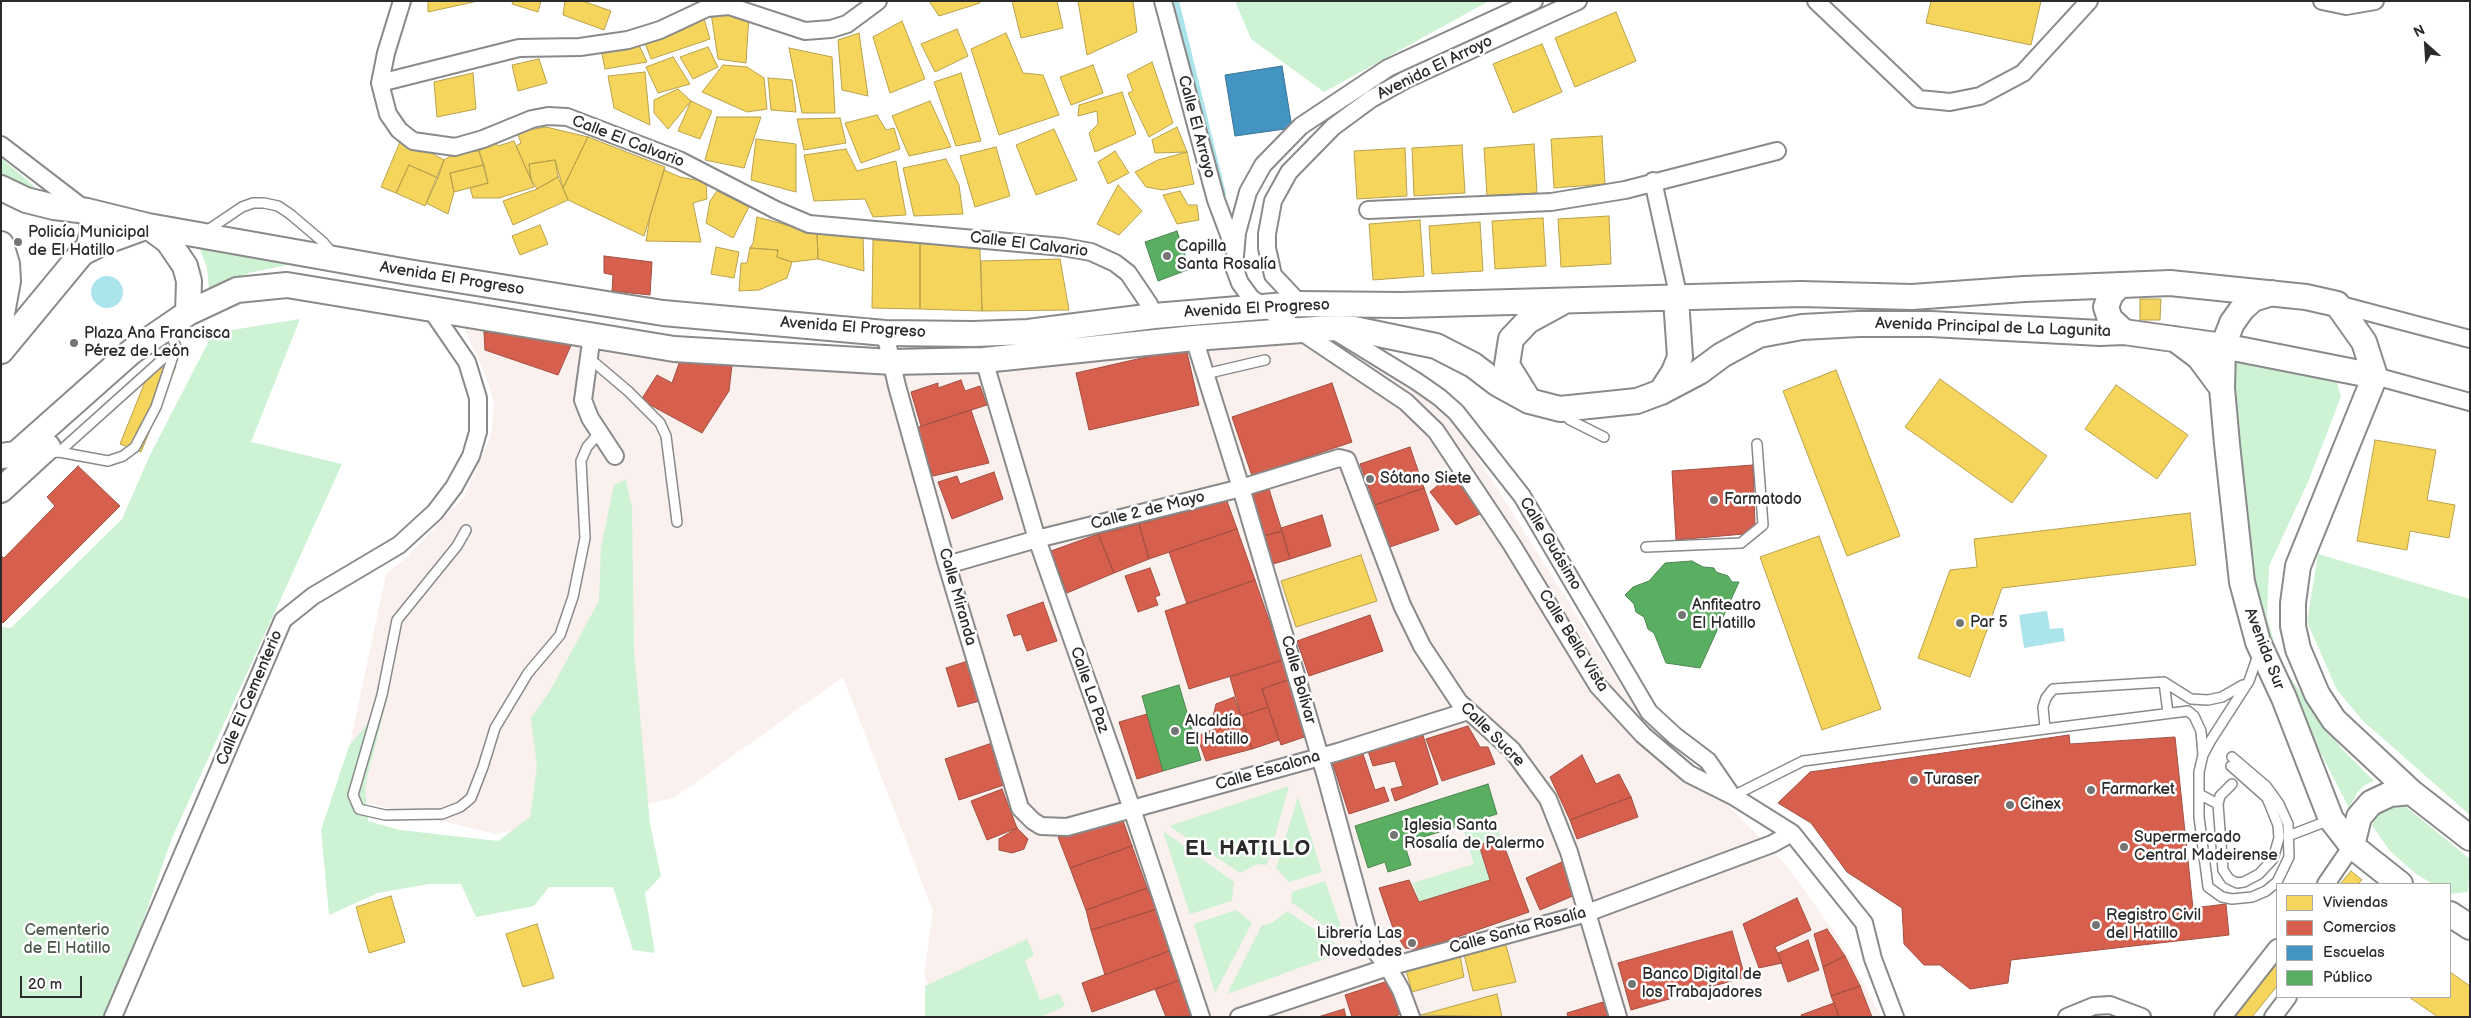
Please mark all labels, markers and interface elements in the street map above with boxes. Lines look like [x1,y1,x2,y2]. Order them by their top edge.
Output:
north arrow [2401,20,2451,70]
text: N [2411,21,2428,41]
street label: Avenida El Arroyo [1374,32,1496,104]
street label: Calle El Arroyo [1173,74,1219,180]
street label: Calle El Calvario [569,112,687,172]
place label: Policía Municipal de El Hatillo [28,223,149,261]
street label: Calle El Calvario [969,228,1089,262]
marker: Policía Municipal de El Hatillo [12,236,24,248]
place label: Capilla Santa Rosalía [1177,237,1276,275]
marker: Capilla Santa Rosalía [1161,250,1173,262]
street label: Avenida El Progreso [378,258,526,300]
street label: Avenida El Progreso [1184,296,1330,322]
street label: Avenida El Progreso [780,313,926,343]
street label: Avenida Principal de La Lagunita [1875,314,2111,342]
place label: Plaza Ana Francisca Pérez de León [84,324,230,362]
marker: Plaza Ana Francisca Pérez de León [68,337,80,349]
place label: Sótano Siete [1380,469,1471,489]
marker: Sótano Siete [1364,473,1376,485]
street label: Calle 2 de Mayo [1089,488,1207,534]
place label: Farmatodo [1724,490,1802,510]
street label: Calle Guásimo [1515,494,1585,594]
marker: Farmatodo [1708,494,1720,506]
street label: Calle Miranda [934,546,980,648]
street label: Calle Bella Vista [1534,586,1612,696]
place label: Anfiteatro El Hatillo [1692,596,1761,634]
street label: Avenida Sur [2240,605,2288,693]
marker: Anfiteatro El Hatillo [1676,609,1688,621]
place label: Par 5 [1970,613,2008,633]
marker: Par 5 [1954,617,1966,629]
street label: Calle El Cementerio [213,628,287,768]
street label: Calle Bolívar [1276,634,1320,726]
street label: Calle La Paz [1065,645,1113,735]
street label: Calle Sucre [1456,699,1528,771]
place label: Alcaldía El Hatillo [1185,712,1249,750]
marker: Alcaldía El Hatillo [1169,725,1181,737]
street label: Calle Escalona [1213,747,1323,795]
place label: Turaser [1924,770,1979,790]
marker: Turaser [1908,774,1920,786]
place label: Farmarket [2101,780,2175,800]
marker: Farmarket [2085,784,2097,796]
place label: Cinex [2020,795,2061,815]
marker: Cinex [2004,799,2016,811]
place label: Iglesia Santa Rosalía de Palermo [1404,816,1545,854]
place label: Supermercado Central Madeirense [2134,828,2278,866]
marker: Iglesia Santa Rosalía de Palermo [1388,829,1400,841]
district label: EL HATILLO [1184,837,1312,863]
marker: Supermercado Central Madeirense [2118,841,2130,853]
legend [2276,883,2451,998]
text: Viviendas [2323,893,2388,912]
street label: Calle Santa Rosalía [1448,904,1588,958]
place label: Registro Civil del Hatillo [2106,906,2201,944]
text: Comercios [2323,918,2396,937]
marker: Registro Civil del Hatillo [2090,919,2102,931]
park label: Cementerio de El Hatillo [24,921,110,959]
place label: Librería Las Novedades [1316,924,1402,962]
marker: Librería Las Novedades [1406,937,1418,949]
text: Escuelas [2323,943,2385,962]
place label: Banco Digital de los Trabajadores [1642,965,1762,1003]
scale bar [22,966,85,998]
text: Público [2323,968,2372,987]
text: 20 m [28,975,62,994]
marker: Banco Digital de los Trabajadores [1626,978,1638,990]

